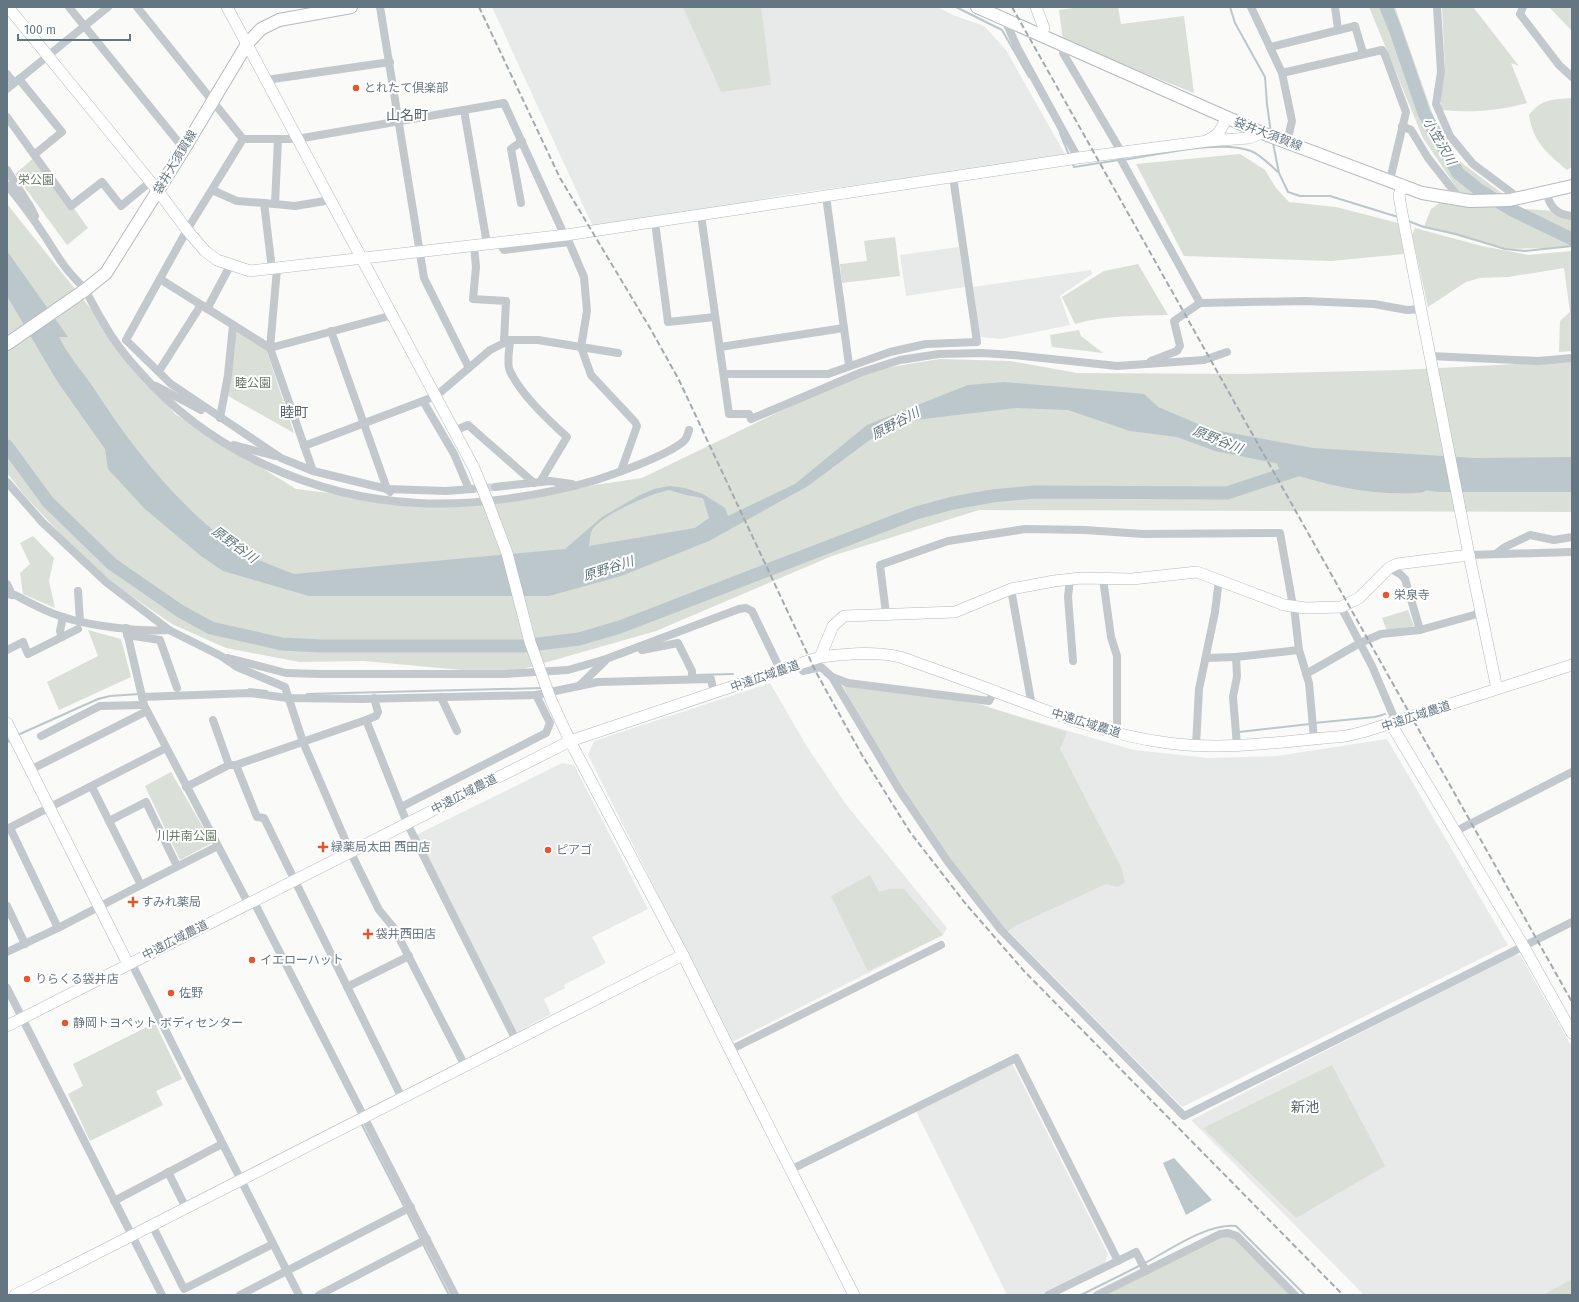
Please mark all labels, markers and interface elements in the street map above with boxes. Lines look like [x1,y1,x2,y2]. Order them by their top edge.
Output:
scale bar [18,16,130,42]
text: 100 m [24,23,56,37]
place label: とれたて倶楽部 [364,81,448,95]
marker: とれたて倶楽部 [351,83,361,93]
district label: 山名町 [386,107,428,124]
street label: 袋井大須賀線 [1231,114,1304,153]
water label: 小笠沢川 [1420,115,1460,169]
street label: 袋井大須賀線 [150,128,200,197]
park label: 栄公園 [18,173,54,187]
park label: 睦公園 [235,376,271,390]
district label: 睦町 [280,404,308,421]
water label: 原野谷川 [869,404,923,442]
water label: 原野谷川 [1191,423,1247,457]
water label: 原野谷川 [209,523,262,567]
water label: 原野谷川 [581,553,637,584]
place label: 栄泉寺 [1394,588,1430,602]
marker: 栄泉寺 [1381,590,1391,600]
street label: 中遠広域農道 [729,658,801,694]
street label: 中遠広域農道 [1380,698,1452,734]
street label: 中遠広域農道 [1050,706,1122,740]
street label: 中遠広域農道 [429,771,499,817]
park label: 川井南公園 [157,829,217,843]
place label: 緑薬局太田 西田店 [331,840,430,854]
marker: 緑薬局太田 西田店 [318,842,328,852]
place label: ピアゴ [556,843,592,857]
marker: ピアゴ [543,845,553,855]
place label: すみれ薬局 [141,895,201,909]
marker: すみれ薬局 [128,897,138,907]
street label: 中遠広域農道 [140,917,210,963]
place label: 袋井西田店 [375,927,436,941]
marker: 袋井西田店 [363,929,373,939]
place label: イエローハット [260,953,344,967]
marker: イエローハット [247,955,257,965]
place label: りらくる袋井店 [35,972,119,986]
marker: りらくる袋井店 [22,974,32,984]
place label: 佐野 [179,986,203,1000]
marker: 佐野 [166,988,176,998]
place label: 静岡トヨペット ボディセンター [73,1016,243,1030]
marker: 静岡トヨペット ボディセンター [60,1018,70,1028]
district label: 新池 [1291,1099,1319,1116]

